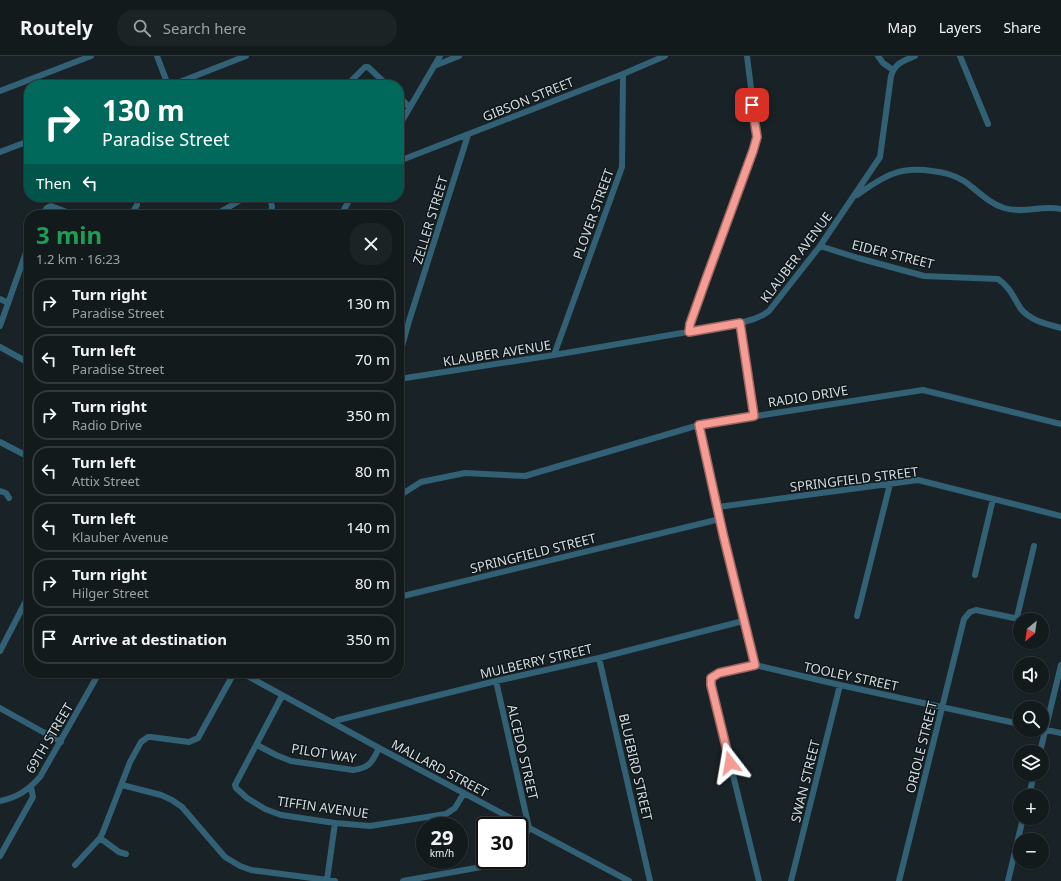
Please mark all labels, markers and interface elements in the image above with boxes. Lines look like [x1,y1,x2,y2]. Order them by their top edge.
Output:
search box [117,10,397,46]
text: Routely [20,15,93,41]
icon: search [131,17,153,39]
text: Search here [163,18,246,38]
text: Map [888,18,917,37]
text: Layers [939,18,981,37]
text: Share [1003,18,1041,37]
street label: GIBSON STREET [480,72,577,126]
pin [735,88,769,122]
text: 130 m [102,91,185,129]
icon: arrive [741,94,763,116]
icon: right [36,96,88,148]
text: Paradise Street [102,127,230,151]
street label: PLOVER STREET [568,166,618,262]
icon: left [79,172,101,194]
text: Then [36,173,71,193]
street label: ZELLER STREET [408,173,452,266]
street label: KLAUBER AVENUE [756,208,836,306]
text: 3 min [36,218,102,251]
button: close [350,223,392,265]
street label: EIDER STREET [850,235,937,273]
text: 1.2 km · 16:23 [36,250,120,268]
text: Turn right [72,284,147,304]
icon: right [38,292,60,314]
text: 130 m [346,293,390,313]
text: Paradise Street [72,304,164,322]
street label: KLAUBER AVENUE [442,336,552,370]
text: Turn left [72,340,136,360]
icon: left [38,348,60,370]
text: 70 m [355,349,390,369]
text: Paradise Street [72,360,164,378]
street label: RADIO DRIVE [767,381,849,411]
text: Turn right [72,396,147,416]
icon: right [38,404,60,426]
text: 350 m [346,405,390,425]
text: Radio Drive [72,416,142,434]
text: Turn left [72,452,136,472]
icon: left [38,460,60,482]
text: 80 m [355,461,390,481]
street label: SPRINGFIELD STREET [789,462,920,496]
text: Attix Street [72,472,140,490]
text: Turn left [72,508,136,528]
icon: left [38,516,60,538]
text: 140 m [346,517,390,537]
text: Klauber Avenue [72,528,168,546]
street label: SPRINGFIELD STREET [468,528,599,577]
text: Turn right [72,564,147,584]
icon: right [38,572,60,594]
text: 80 m [355,573,390,593]
text: Hilger Street [72,584,149,602]
north arrow [1013,613,1049,649]
map controls [1013,613,1049,869]
icon: arrive [38,628,60,650]
text: Arrive at destination [72,629,227,649]
text: 350 m [346,629,390,649]
street label: MULBERRY STREET [478,639,595,683]
street label: TOOLEY STREET [802,657,901,695]
button: sound [1013,657,1049,693]
street label: ORIOLE STREET [901,698,941,795]
street label: 69TH STREET [21,699,78,777]
button: search [1013,701,1049,737]
street label: ALCEDO STREET [503,702,543,802]
street label: BLUEBIRD STREET [615,711,657,823]
street label: MALLARD STREET [388,735,492,801]
street label: SWAN STREET [786,737,824,824]
street label: PILOT WAY [290,739,358,767]
position arrow [709,742,751,784]
button: layers [1013,745,1049,781]
button: + [1013,789,1049,825]
street label: TIFFIN AVENUE [276,792,370,822]
speed limit sign: 30 [476,817,528,869]
text: 29 [431,824,453,851]
button: − [1013,833,1049,869]
text: km/h [430,846,454,860]

